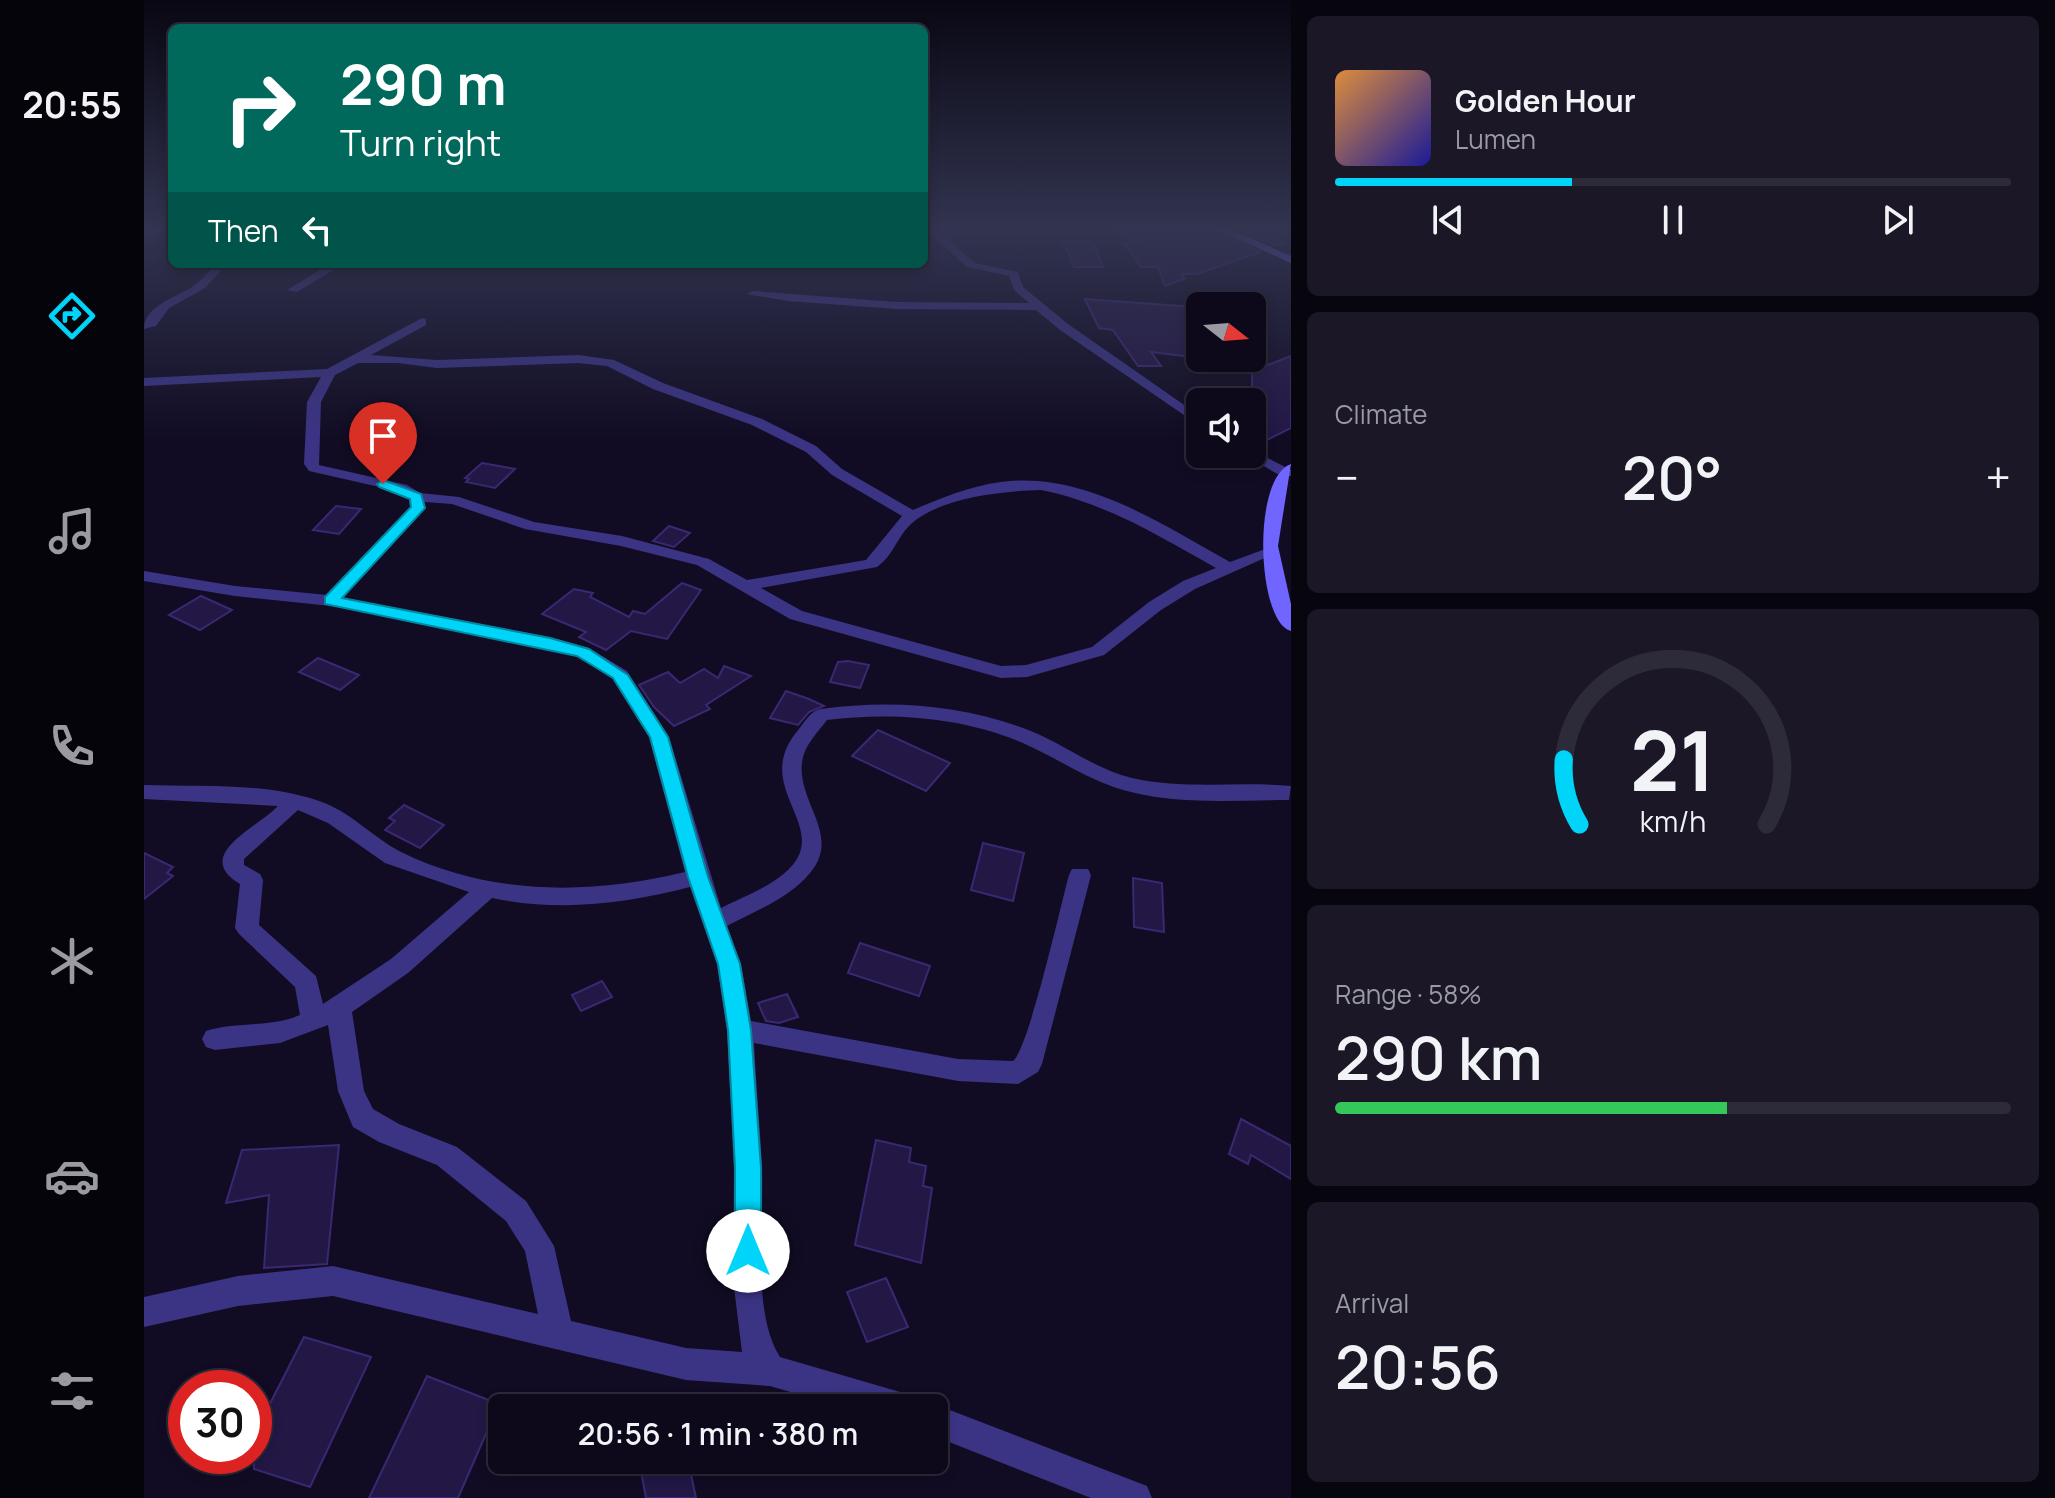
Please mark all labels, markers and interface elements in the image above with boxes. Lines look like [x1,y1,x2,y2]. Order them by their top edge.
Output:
text: 290 m [340,45,507,122]
icon: right [208,56,312,160]
text: 20:55 [22,80,122,129]
text: Golden Hour [1455,80,1636,121]
text: Turn right [340,118,501,167]
text: Lumen [1455,121,1536,157]
icon: previous [1426,198,1470,242]
icon: pause [1651,198,1695,242]
icon: next [1876,198,1920,242]
icon: left [295,208,339,252]
text: Then [208,210,279,251]
icon: directions [44,288,100,344]
north arrow [1186,292,1266,372]
map controls [1186,292,1266,468]
button: sound [1186,388,1266,468]
text: Climate [1335,396,1427,432]
pin [349,402,417,484]
icon: arrive [361,414,405,458]
text: 20° [1622,436,1723,518]
text: − [1335,447,1359,507]
text: + [1986,447,2011,507]
icon: music [44,503,100,559]
text: 21 [1630,702,1716,816]
icon: phone [44,718,100,774]
text: km/h [1640,802,1706,841]
icon: climate [44,933,100,989]
text: Range · 58% [1335,976,1482,1012]
text: 290 km [1335,1016,1542,1098]
icon: car [44,1148,100,1204]
position arrow [706,1209,790,1293]
text: Arrival [1335,1285,1409,1321]
text: 20:56 [1335,1325,1501,1407]
icon: filters [44,1363,100,1419]
speed limit sign: 30 [168,1370,272,1474]
text: 20:56 · 1 min · 380 m [578,1413,858,1454]

